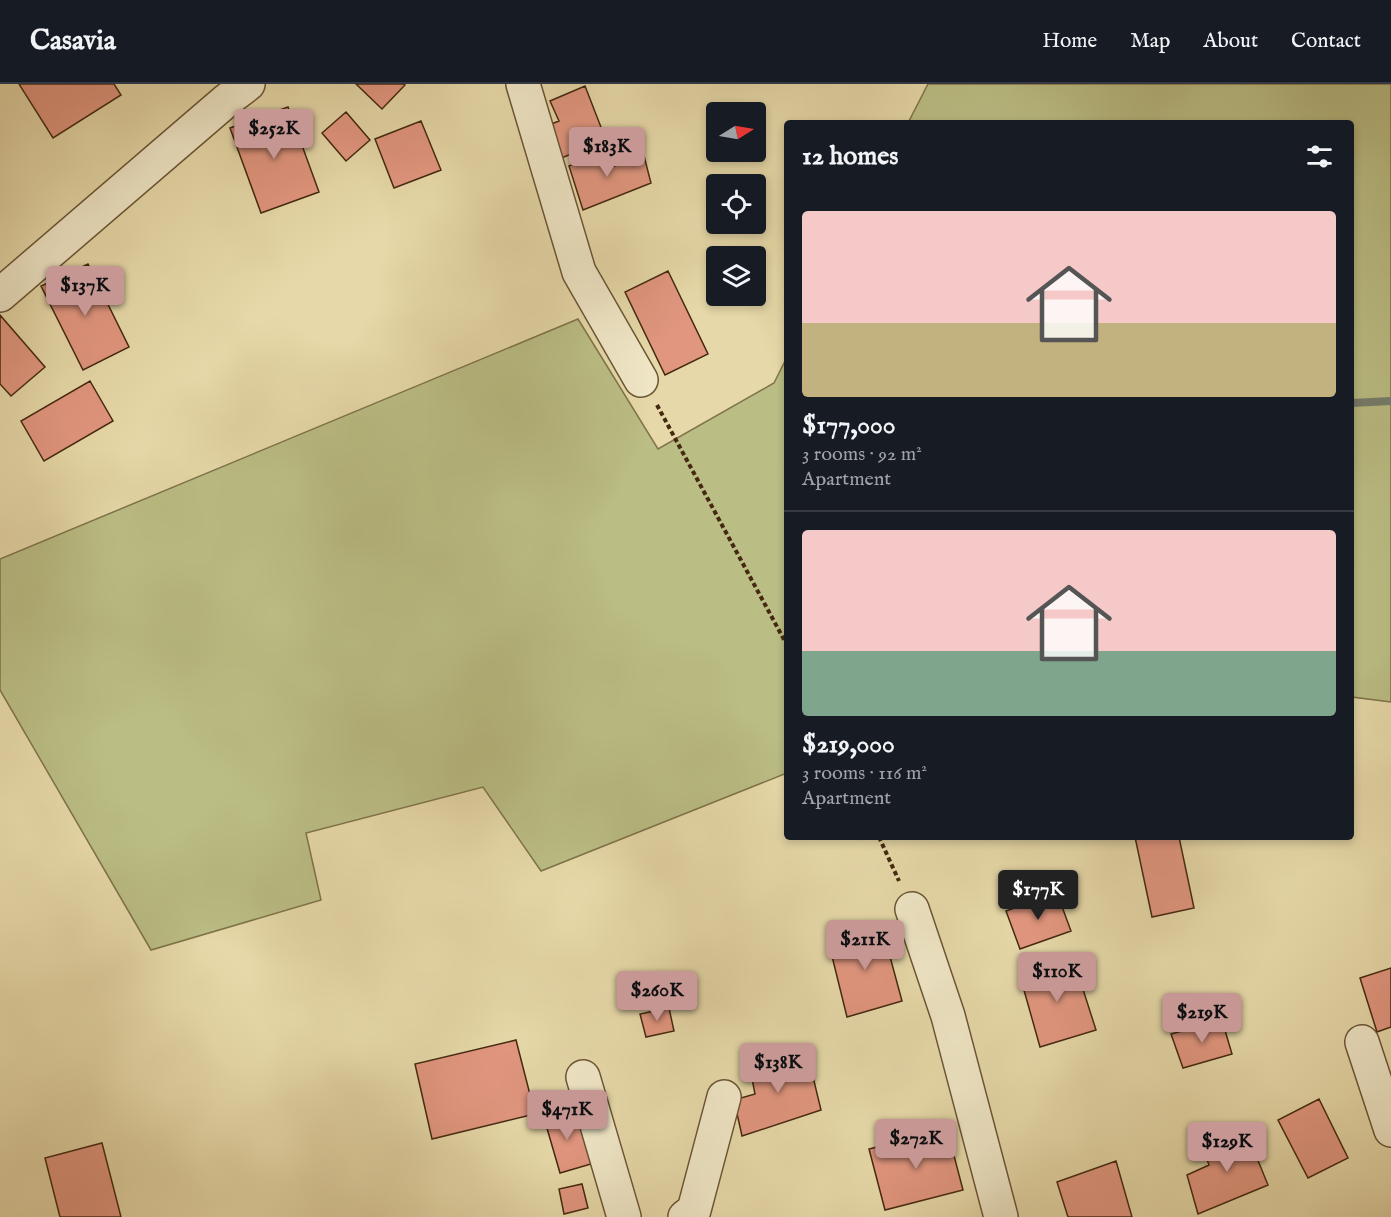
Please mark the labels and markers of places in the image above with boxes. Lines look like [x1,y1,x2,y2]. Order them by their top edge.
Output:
pin: $252K [232,109,316,160]
pin: $183K [565,127,649,178]
pin: $137K [43,266,127,317]
pin: $177K [996,870,1080,921]
pin: $211K [823,920,907,971]
pin: $110K [1015,952,1099,1003]
pin: $260K [615,971,699,1022]
pin: $219K [1160,993,1244,1044]
pin: $138K [736,1043,820,1094]
pin: $471K [525,1090,609,1141]
pin: $272K [874,1119,958,1170]
pin: $129K [1185,1122,1269,1173]

